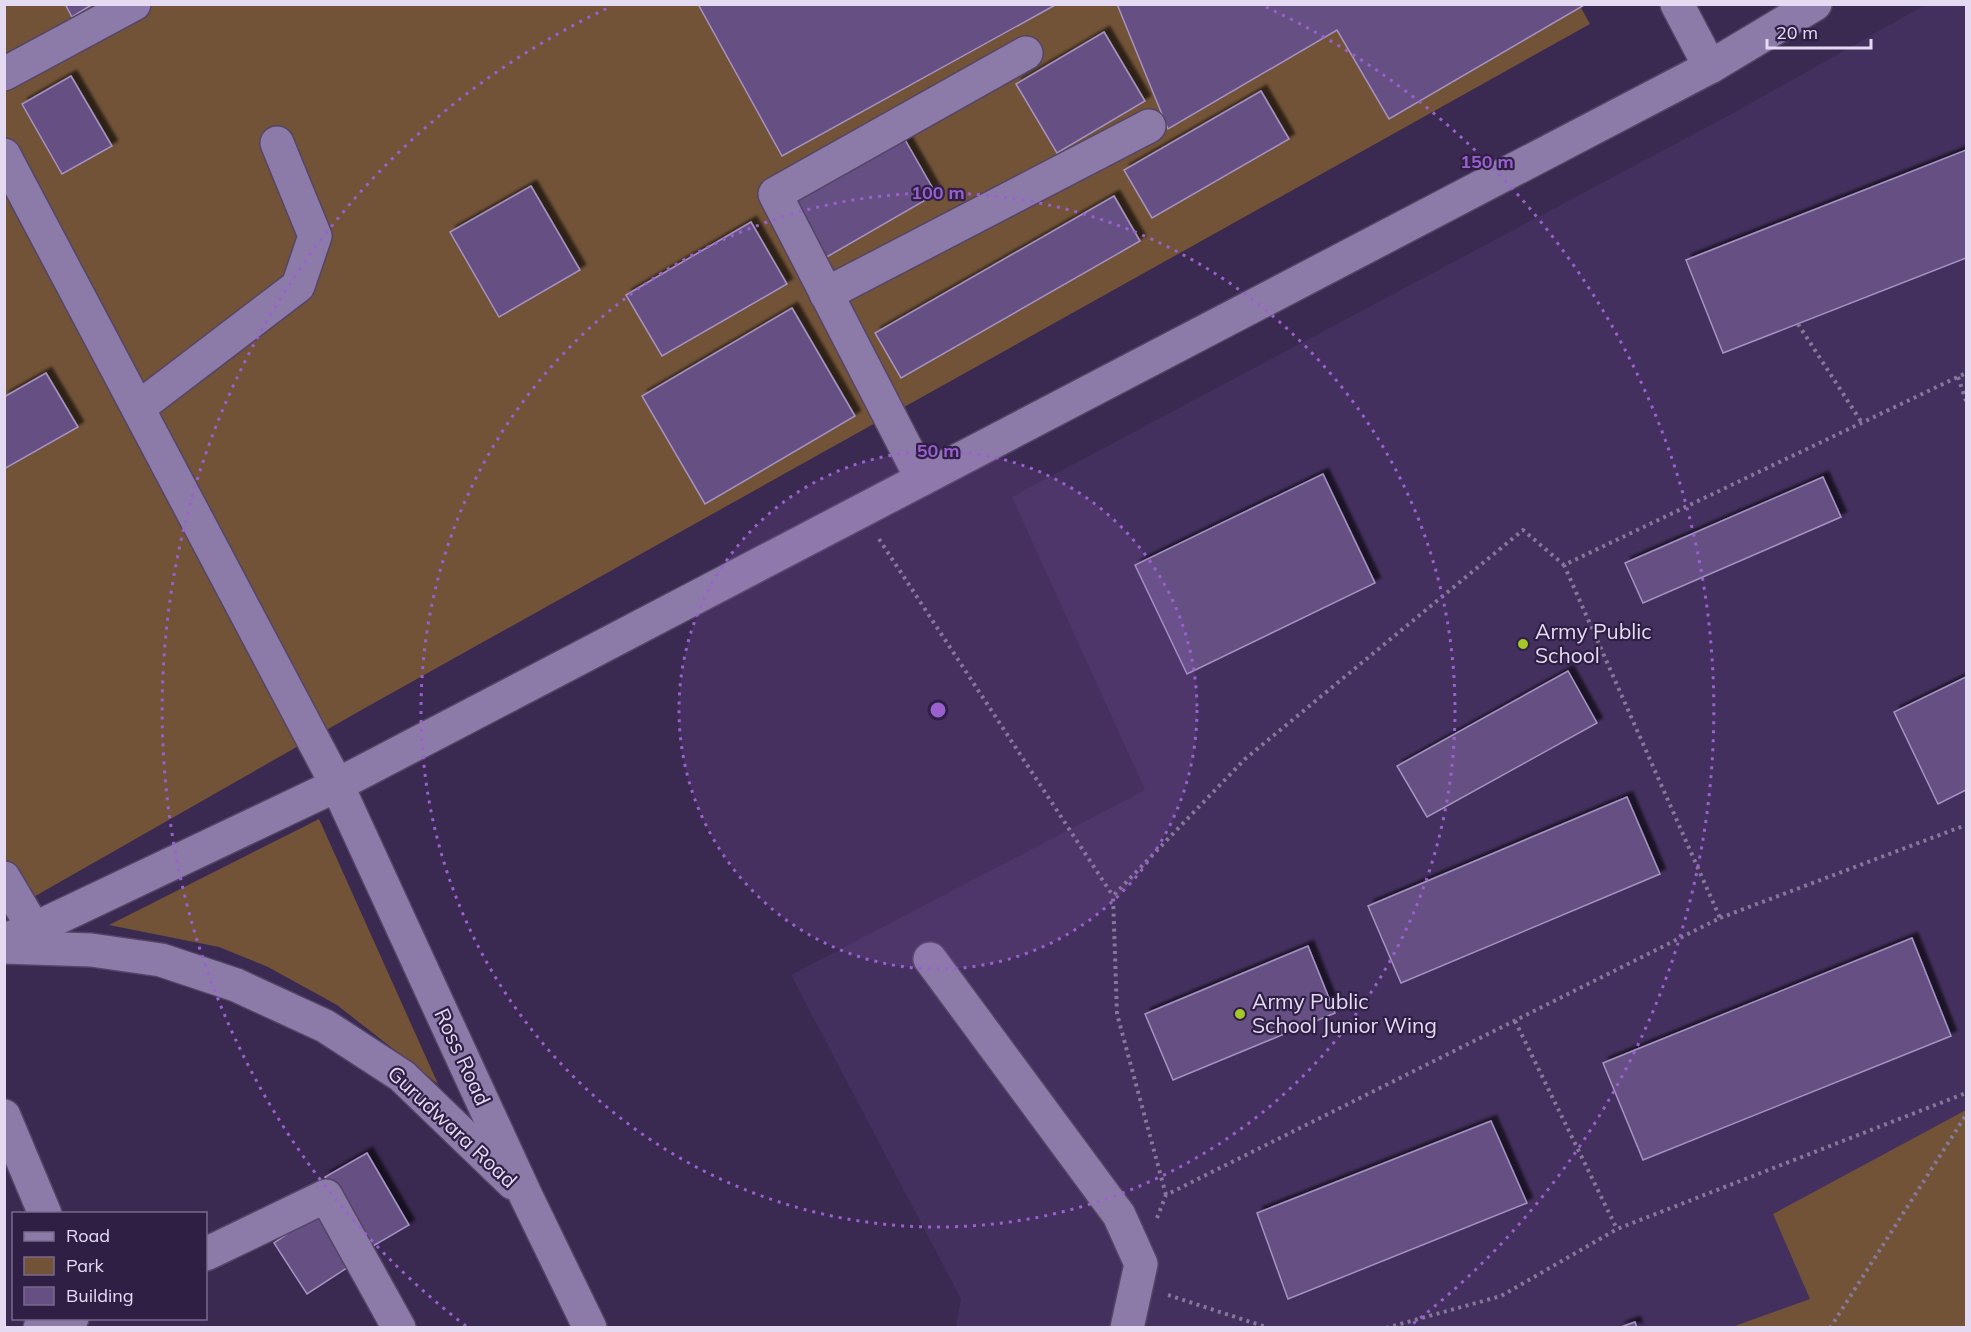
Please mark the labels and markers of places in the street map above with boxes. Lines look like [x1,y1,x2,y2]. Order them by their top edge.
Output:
place label: Army Public School [1535,618,1652,668]
marker: Army Public School [1516,637,1530,651]
centre of rings [928,700,948,720]
place label: Army Public School Junior Wing [1252,988,1437,1038]
marker: Army Public School Junior Wing [1233,1007,1247,1021]

